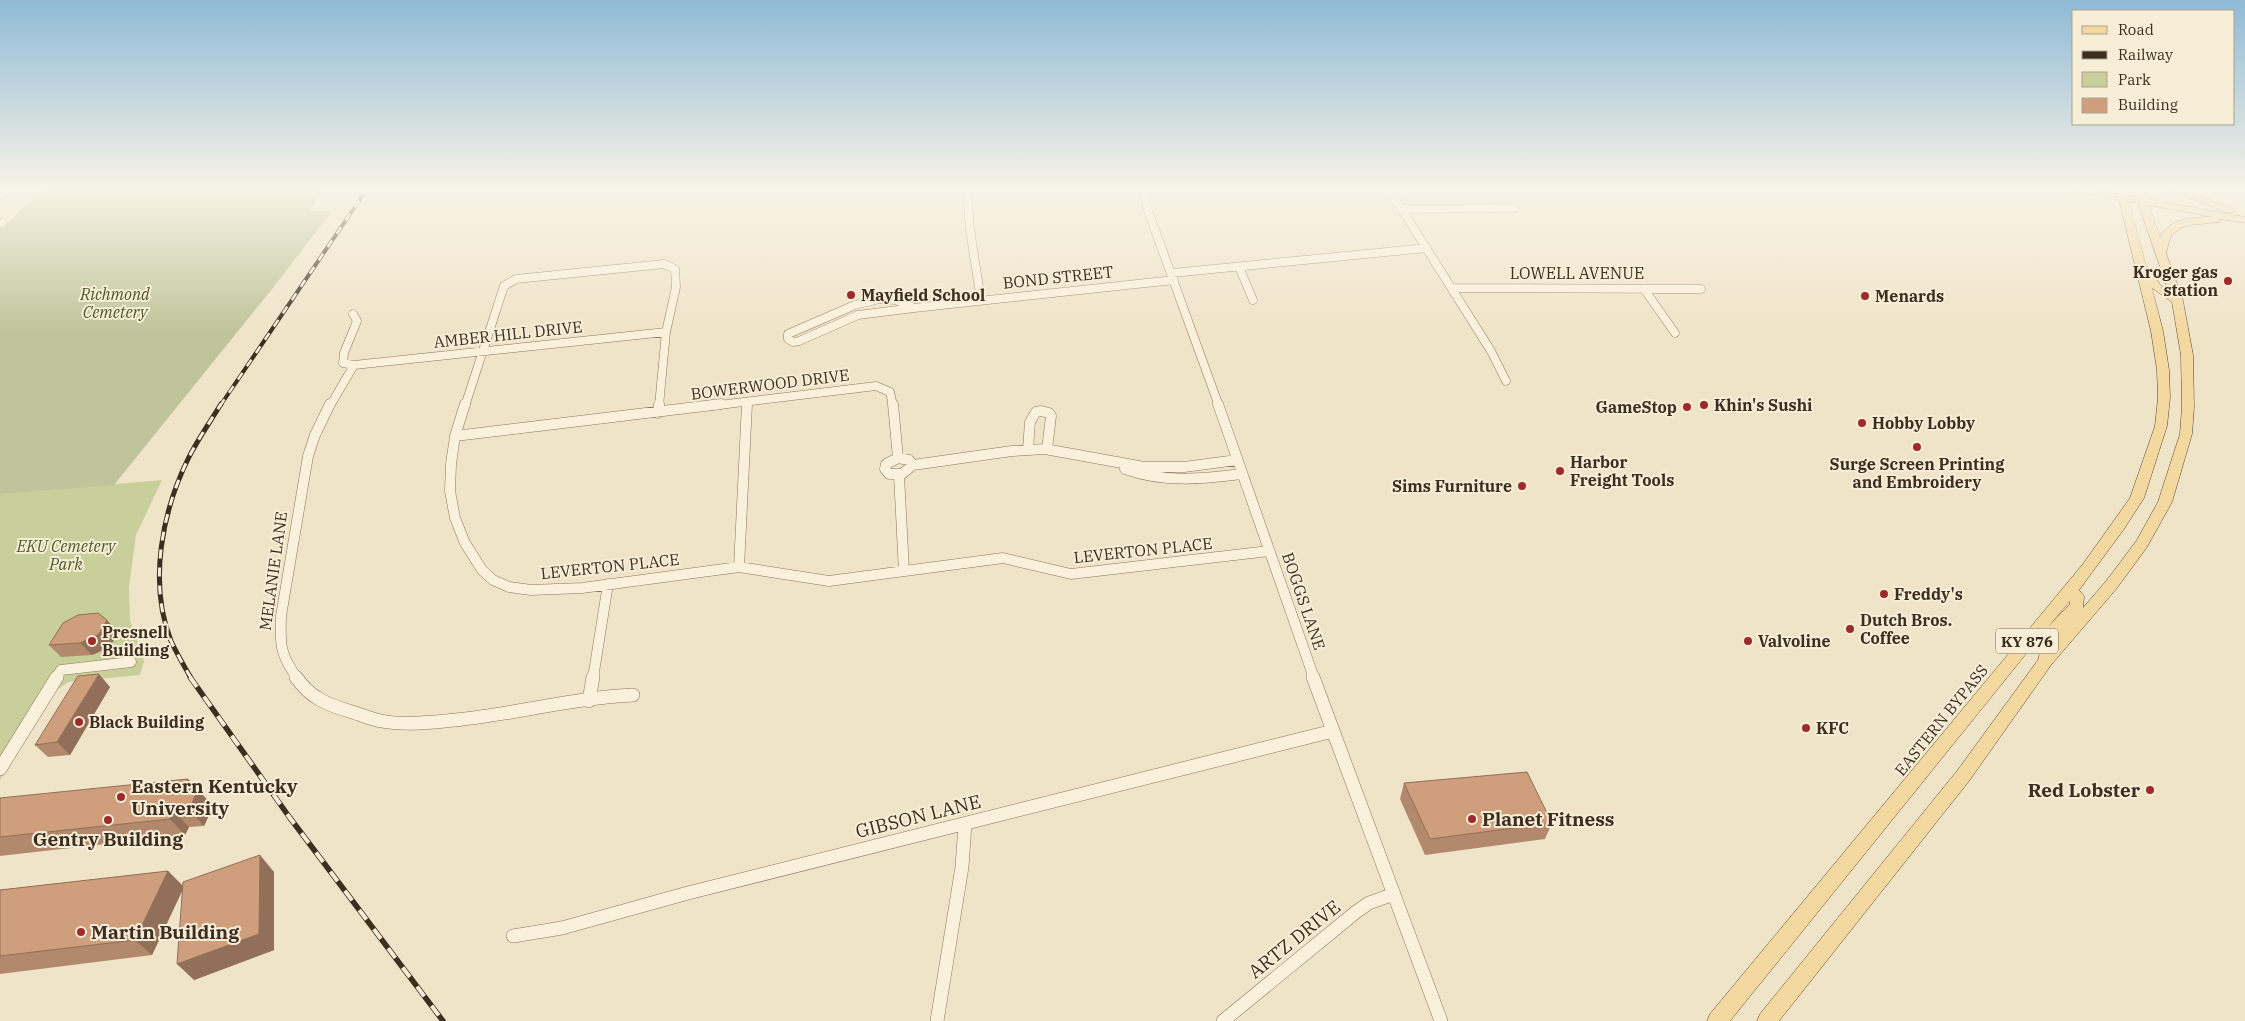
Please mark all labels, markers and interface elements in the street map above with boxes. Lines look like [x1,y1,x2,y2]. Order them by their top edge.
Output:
legend [2072,10,2235,125]
text: Road [2118,20,2154,39]
text: Railway [2118,45,2173,64]
text: Park [2118,70,2151,89]
text: Building [2118,95,2178,114]
street label: BOND STREET [1002,261,1114,293]
place label: Kroger gas station [2133,262,2218,300]
street label: LOWELL AVENUE [1510,263,1644,283]
marker: Kroger gas station [2222,275,2234,287]
park label: Richmond Cemetery [79,284,150,322]
place label: Mayfield School [861,285,985,305]
place label: Menards [1875,286,1944,306]
marker: Mayfield School [845,289,857,301]
marker: Menards [1859,290,1871,302]
street label: AMBER HILL DRIVE [433,316,583,352]
street label: BOWERWOOD DRIVE [689,364,851,404]
place label: Khin's Sushi [1714,395,1812,415]
place label: GameStop [1595,397,1677,417]
marker: Khin's Sushi [1698,399,1710,411]
marker: GameStop [1681,401,1693,413]
place label: Hobby Lobby [1872,413,1976,433]
marker: Hobby Lobby [1856,417,1868,429]
marker: Surge Screen Printing and Embroidery [1911,441,1923,453]
place label: Harbor Freight Tools [1570,452,1674,490]
place label: Surge Screen Printing and Embroidery [1830,454,2005,492]
marker: Harbor Freight Tools [1554,465,1566,477]
place label: Sims Furniture [1392,476,1512,496]
marker: Sims Furniture [1516,480,1528,492]
street label: MELANIE LANE [255,510,291,632]
street label: LEVERTON PLACE [1073,533,1213,567]
park label: EKU Cemetery Park [16,536,117,574]
street label: LEVERTON PLACE [540,549,680,583]
street label: BOGGS LANE [1278,549,1330,653]
place label: Freddy's [1894,584,1963,604]
marker: Freddy's [1878,588,1890,600]
place label: Dutch Bros. Coffee [1860,610,1952,648]
place label: Presnell Building [102,622,170,660]
marker: Dutch Bros. Coffee [1844,623,1856,635]
road number: KY 876 [1996,628,2058,654]
place label: Valvoline [1758,631,1831,651]
marker: Presnell Building [86,635,98,647]
marker: Valvoline [1742,635,1754,647]
street label: EASTERN BYPASS [1890,660,1992,780]
place label: Black Building [89,712,205,732]
marker: Black Building [73,716,85,728]
place label: KFC [1816,718,1849,738]
marker: KFC [1800,722,1812,734]
place label: Eastern Kentucky University [131,774,298,820]
place label: Red Lobster [2028,778,2141,802]
marker: Red Lobster [2144,784,2156,796]
street label: GIBSON LANE [853,789,983,843]
marker: Eastern Kentucky University [115,791,127,803]
place label: Planet Fitness [1482,807,1614,831]
marker: Planet Fitness [1466,813,1478,825]
marker: Gentry Building [102,814,114,826]
place label: Gentry Building [33,827,183,851]
street label: ARTZ DRIVE [1243,894,1345,984]
place label: Martin Building [91,920,239,944]
marker: Martin Building [75,926,87,938]

